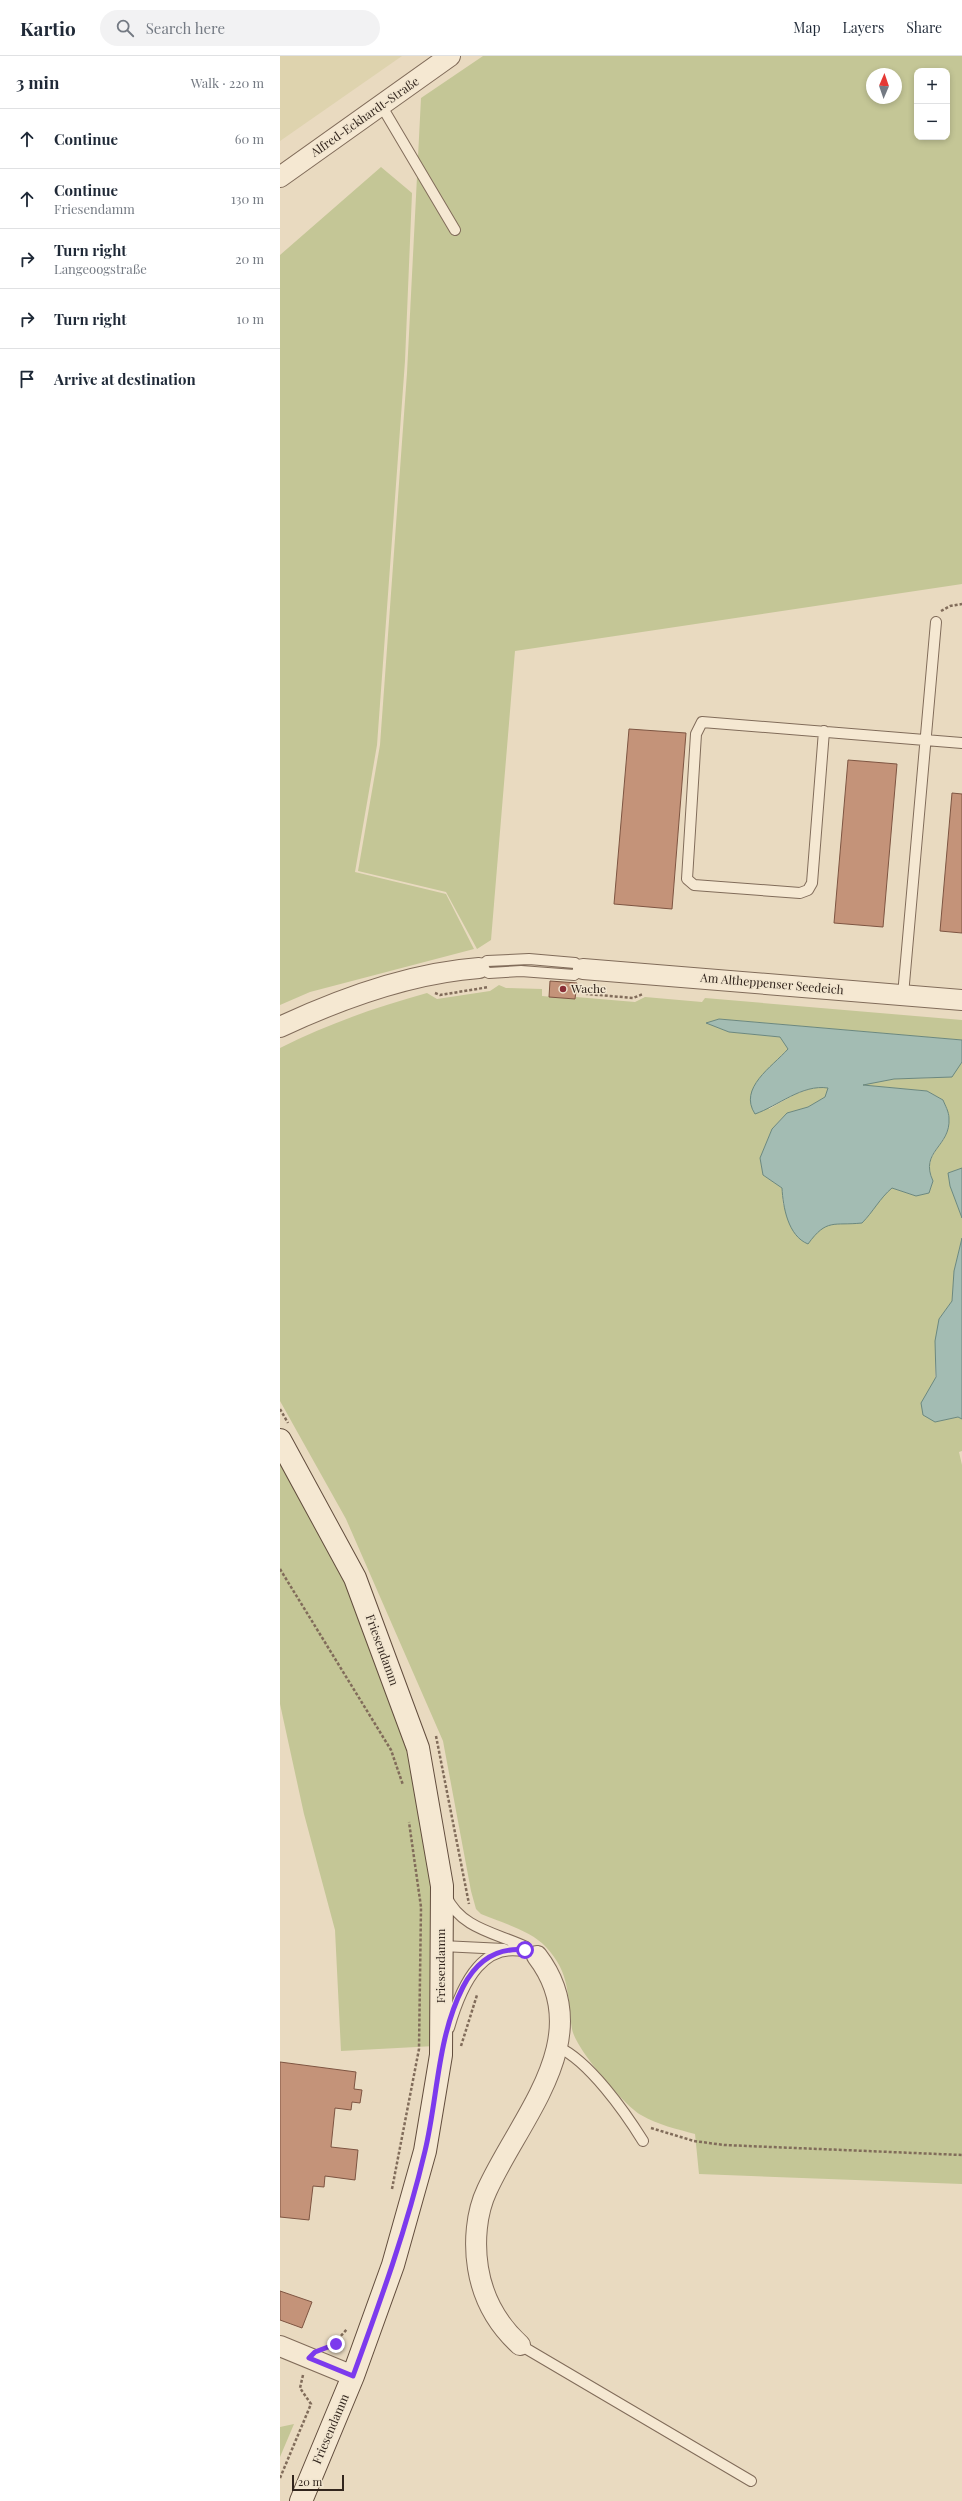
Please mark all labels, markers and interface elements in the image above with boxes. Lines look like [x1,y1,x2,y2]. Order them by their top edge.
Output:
search box [100,10,380,46]
text: Kartio [20,15,76,41]
icon: search [114,17,136,39]
text: Search here [146,18,225,38]
text: Map [793,18,821,37]
text: Layers [843,18,884,37]
text: Share [906,18,942,37]
north arrow [866,68,902,104]
map controls [914,68,950,140]
button: + [914,68,950,104]
text: 3 min [16,71,59,93]
street label: Alfred-Eckhardt-Straße [306,73,422,160]
text: Walk · 220 m [191,74,264,91]
button: − [914,104,950,140]
icon: ahead [16,128,38,150]
text: Continue [54,129,118,149]
text: 60 m [235,130,264,147]
text: Continue [54,180,118,200]
icon: ahead [16,188,38,210]
text: 130 m [231,190,264,207]
text: Friesendamm [54,200,135,217]
text: Turn right [54,240,127,260]
icon: right [16,248,38,270]
text: 20 m [235,250,264,267]
text: Langeoogstraße [54,260,147,277]
icon: right [16,308,38,330]
text: Turn right [54,309,127,329]
text: 10 m [237,310,264,327]
icon: arrive [16,368,38,390]
text: Arrive at destination [54,369,196,389]
street label: Am Altheppenser Seedeich [699,969,844,997]
place label: Wache [570,980,606,996]
marker: Wache [558,984,568,994]
street label: Friesendamm [363,1612,403,1688]
street label: Friesendamm [432,1928,448,2003]
route start [516,1941,534,1959]
route end [327,2335,345,2353]
street label: Friesendamm [308,2391,352,2466]
scale bar [292,2473,344,2492]
text: 20 m [298,2474,322,2489]

